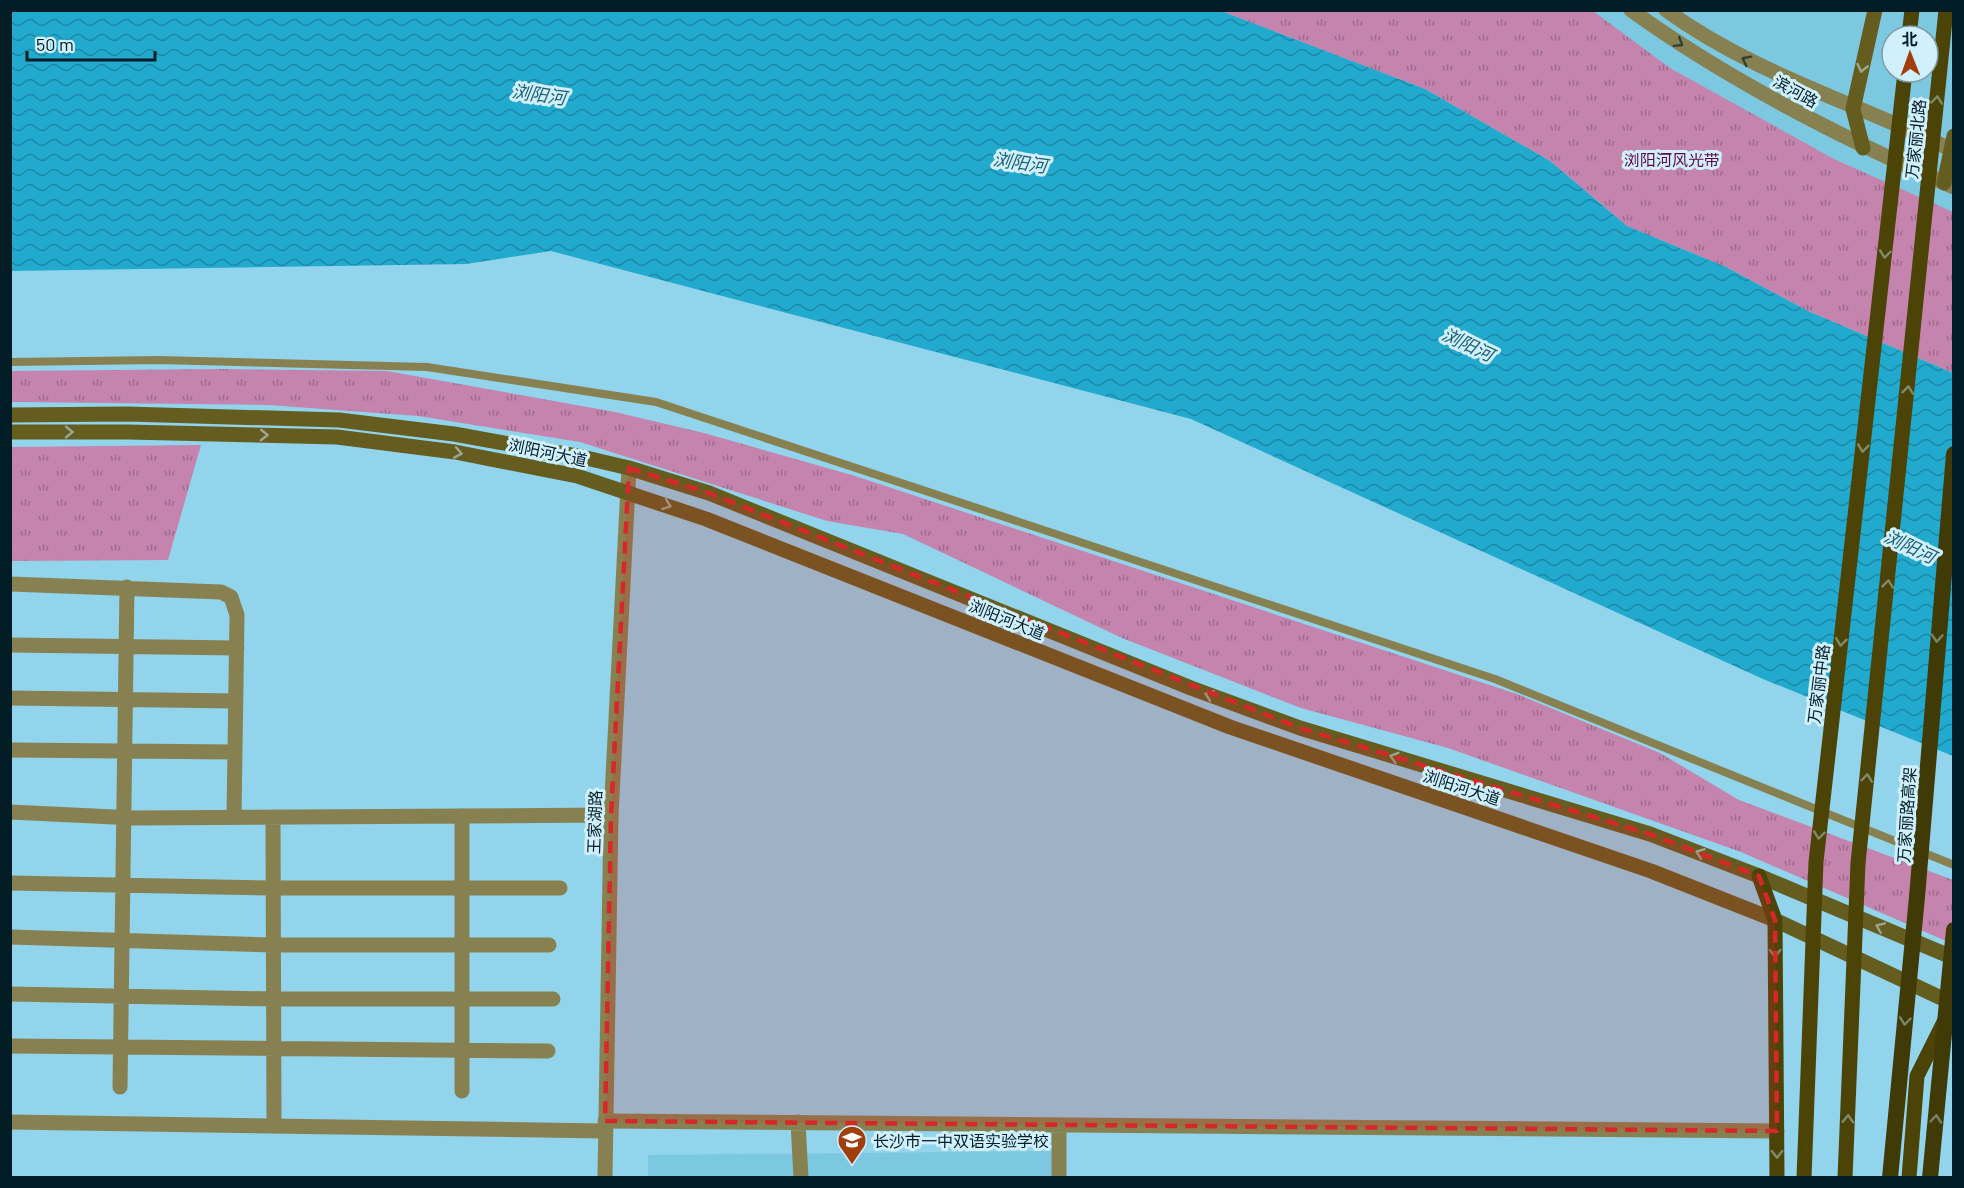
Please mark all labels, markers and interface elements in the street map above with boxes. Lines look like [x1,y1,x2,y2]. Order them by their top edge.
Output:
scale bar [27,24,154,62]
north arrow [1880,24,1940,84]
text: 北 [1902,29,1918,48]
text: 50 m [36,33,74,55]
one-way arrow [1673,36,1683,48]
one-way arrow [1742,56,1753,68]
one-way arrow [1856,62,1869,72]
street label: 滨河路 [1770,71,1822,111]
water label: 浏阳河 [511,79,570,109]
one-way arrow [1930,96,1943,105]
street label: 万家丽北路 [1901,98,1929,180]
water label: 浏阳河 [992,147,1051,177]
park label: 浏阳河风光带 [1624,150,1720,169]
one-way arrow [1879,250,1892,259]
water label: 浏阳河 [1439,323,1500,367]
one-way arrow [1901,385,1914,394]
one-way arrow [64,426,73,438]
one-way arrow [259,429,268,442]
street label: 浏阳河大道 [507,434,589,470]
one-way arrow [1857,443,1870,453]
one-way arrow [453,446,463,458]
one-way arrow [661,497,672,510]
water label: 浏阳河 [1881,525,1942,569]
one-way arrow [1881,579,1893,588]
street label: 浏阳河大道 [966,595,1048,643]
one-way arrow [1931,633,1944,643]
one-way arrow [1835,637,1848,646]
street label: 万家丽中路 [1804,643,1832,725]
one-way arrow [1204,690,1215,702]
one-way arrow [1389,752,1399,764]
street label: 浏阳河大道 [1421,766,1503,808]
street label: 万家丽路高架 [1893,766,1919,864]
one-way arrow [1860,773,1873,782]
street label: 王家湖路 [583,790,605,854]
one-way arrow [1813,831,1825,840]
one-way arrow [1695,848,1705,861]
one-way arrow [1876,922,1887,934]
one-way arrow [1769,948,1781,957]
one-way arrow [1899,1016,1912,1025]
one-way arrow [1841,1115,1854,1124]
one-way arrow [1929,1115,1942,1124]
school or university icon: 长沙市一中双语实验学校 [836,1124,868,1166]
place label: 长沙市一中双语实验学校 [873,1131,1049,1150]
one-way arrow [1771,1150,1783,1159]

